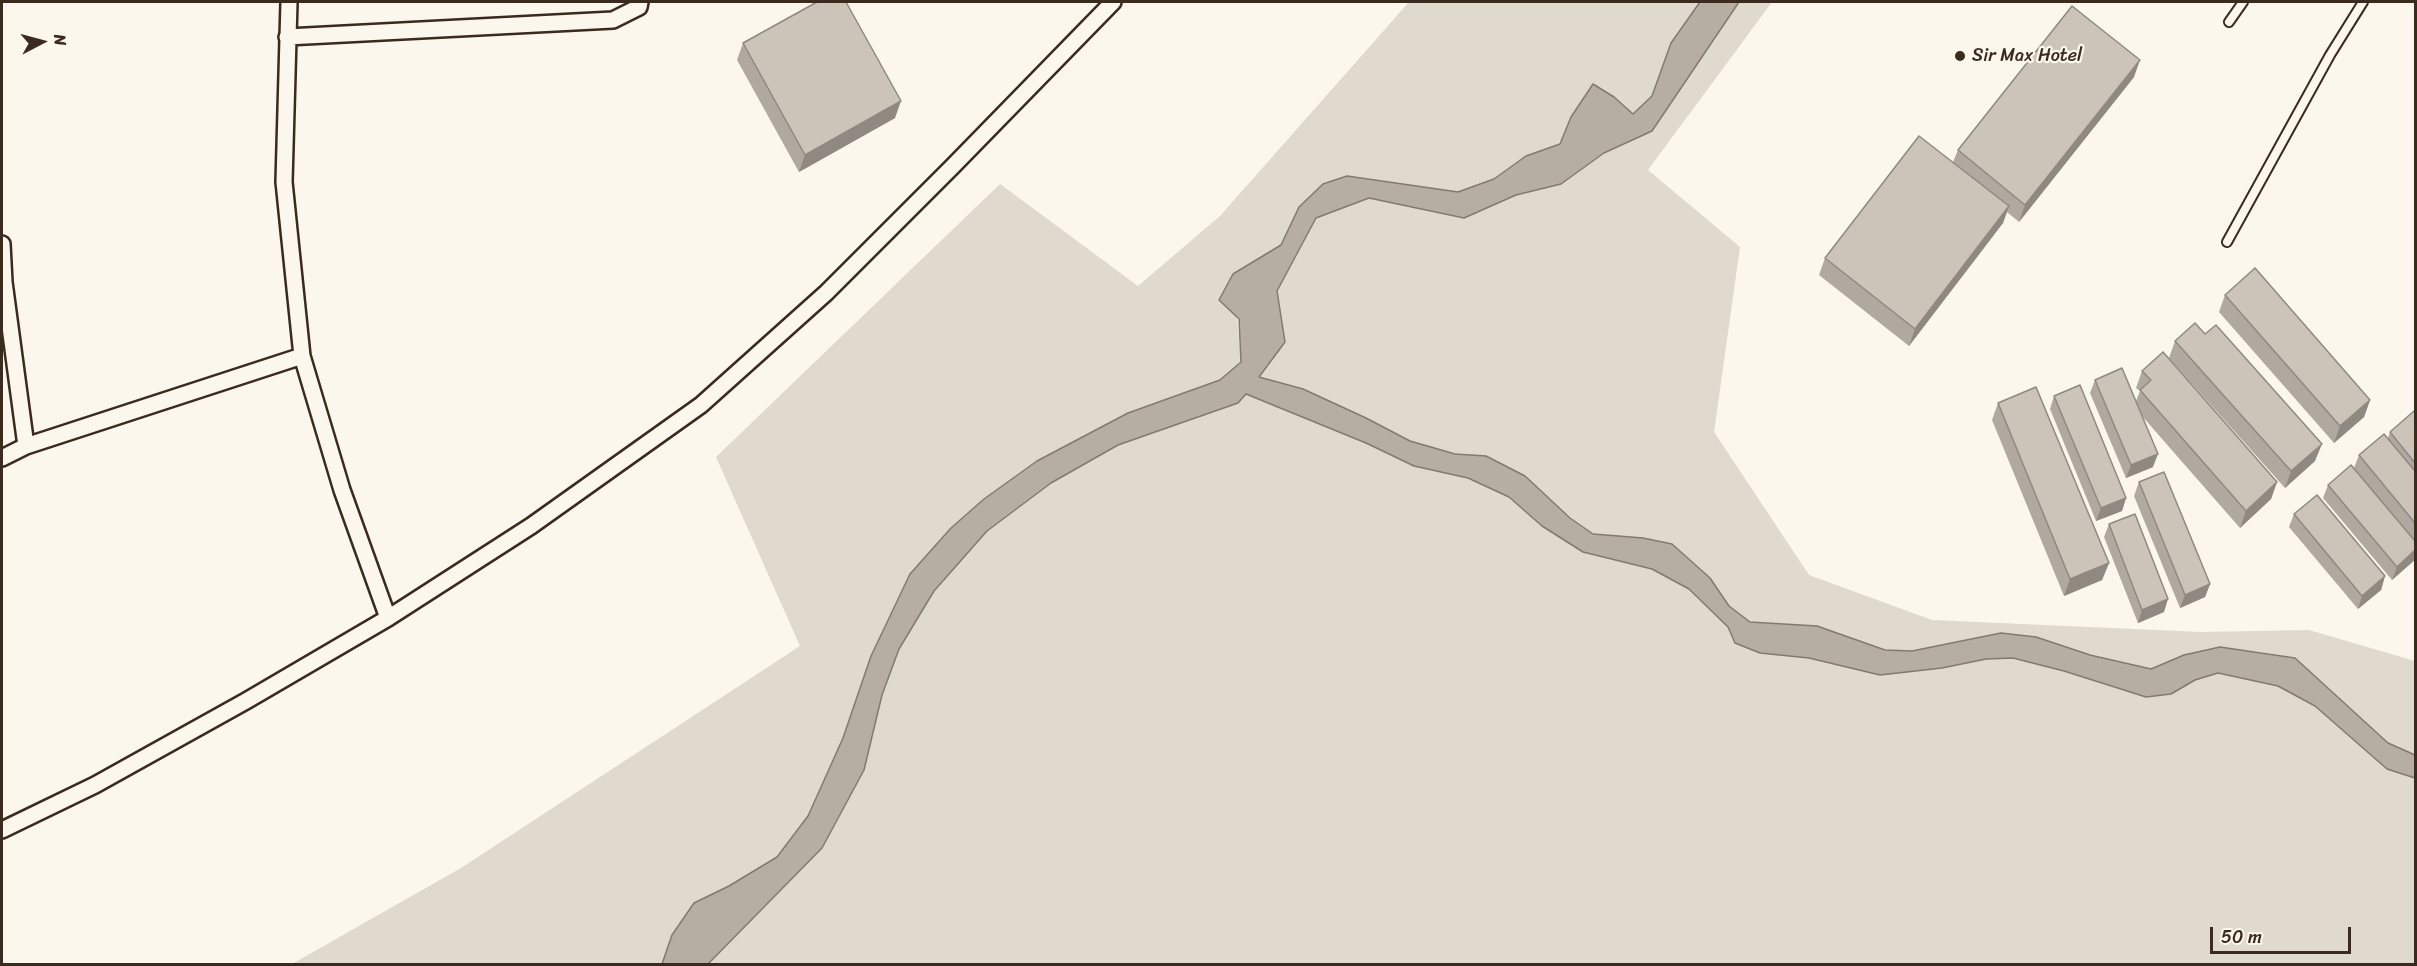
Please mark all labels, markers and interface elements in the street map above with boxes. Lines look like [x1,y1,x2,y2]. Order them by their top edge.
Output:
north arrow [12,12,72,72]
text: N [45,33,75,47]
place label: Sir Max Hotel [1972,45,2082,67]
marker: Sir Max Hotel [1953,49,1967,63]
scale bar [2213,915,2354,953]
text: 50 m [2221,921,2262,953]

